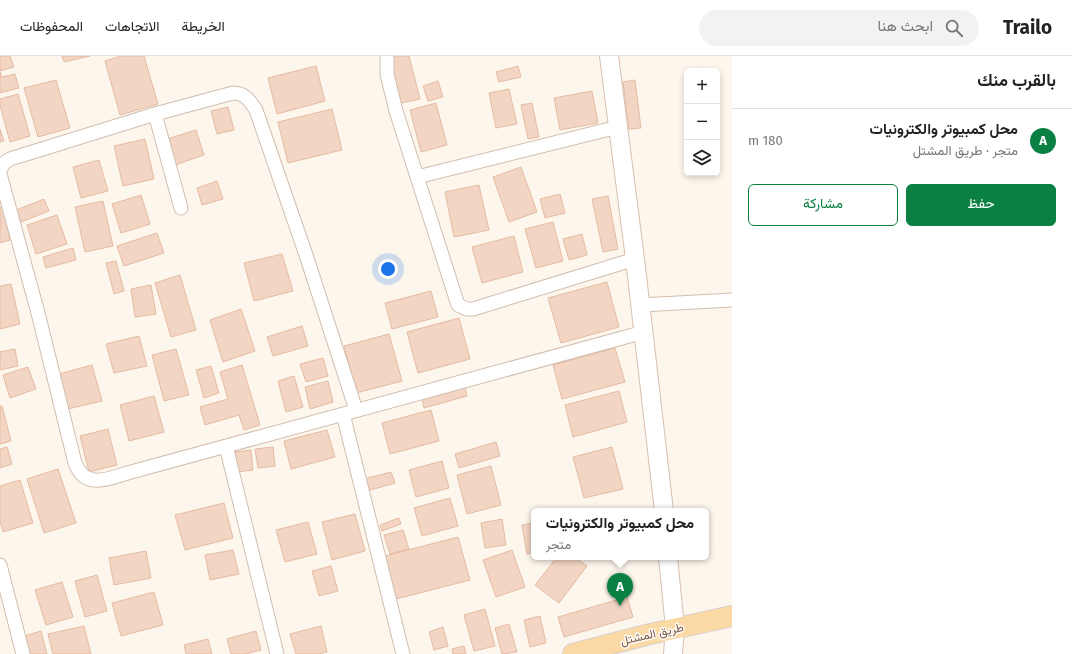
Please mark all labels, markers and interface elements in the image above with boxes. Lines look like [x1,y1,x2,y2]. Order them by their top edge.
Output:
search box [699,10,979,46]
text: Trailo [1003,16,1052,39]
text: ابحث هنا [877,17,933,35]
icon: search [943,17,965,39]
text: المحفوظات [20,18,83,35]
text: الاتجاهات [105,18,159,35]
text: الخريطة [181,18,225,35]
map controls [684,68,720,176]
button: + [684,68,720,104]
text: بالقرب منك [977,70,1056,91]
button: − [684,104,720,140]
text: محل كمبيوتر والكترونيات [869,120,1018,138]
text: 180 m [748,133,783,148]
text: A [1039,133,1047,148]
button: layers [684,140,720,176]
text: متجر · طريق المشتل [913,143,1018,158]
button: مشاركة [748,184,898,226]
button: حفظ [906,184,1056,226]
your location [378,259,398,279]
popup [531,508,709,560]
text: محل كمبيوتر والكترونيات [546,514,694,532]
text: متجر [546,537,571,552]
pin: A [607,573,633,606]
street label: طريق المشتل [619,620,685,649]

